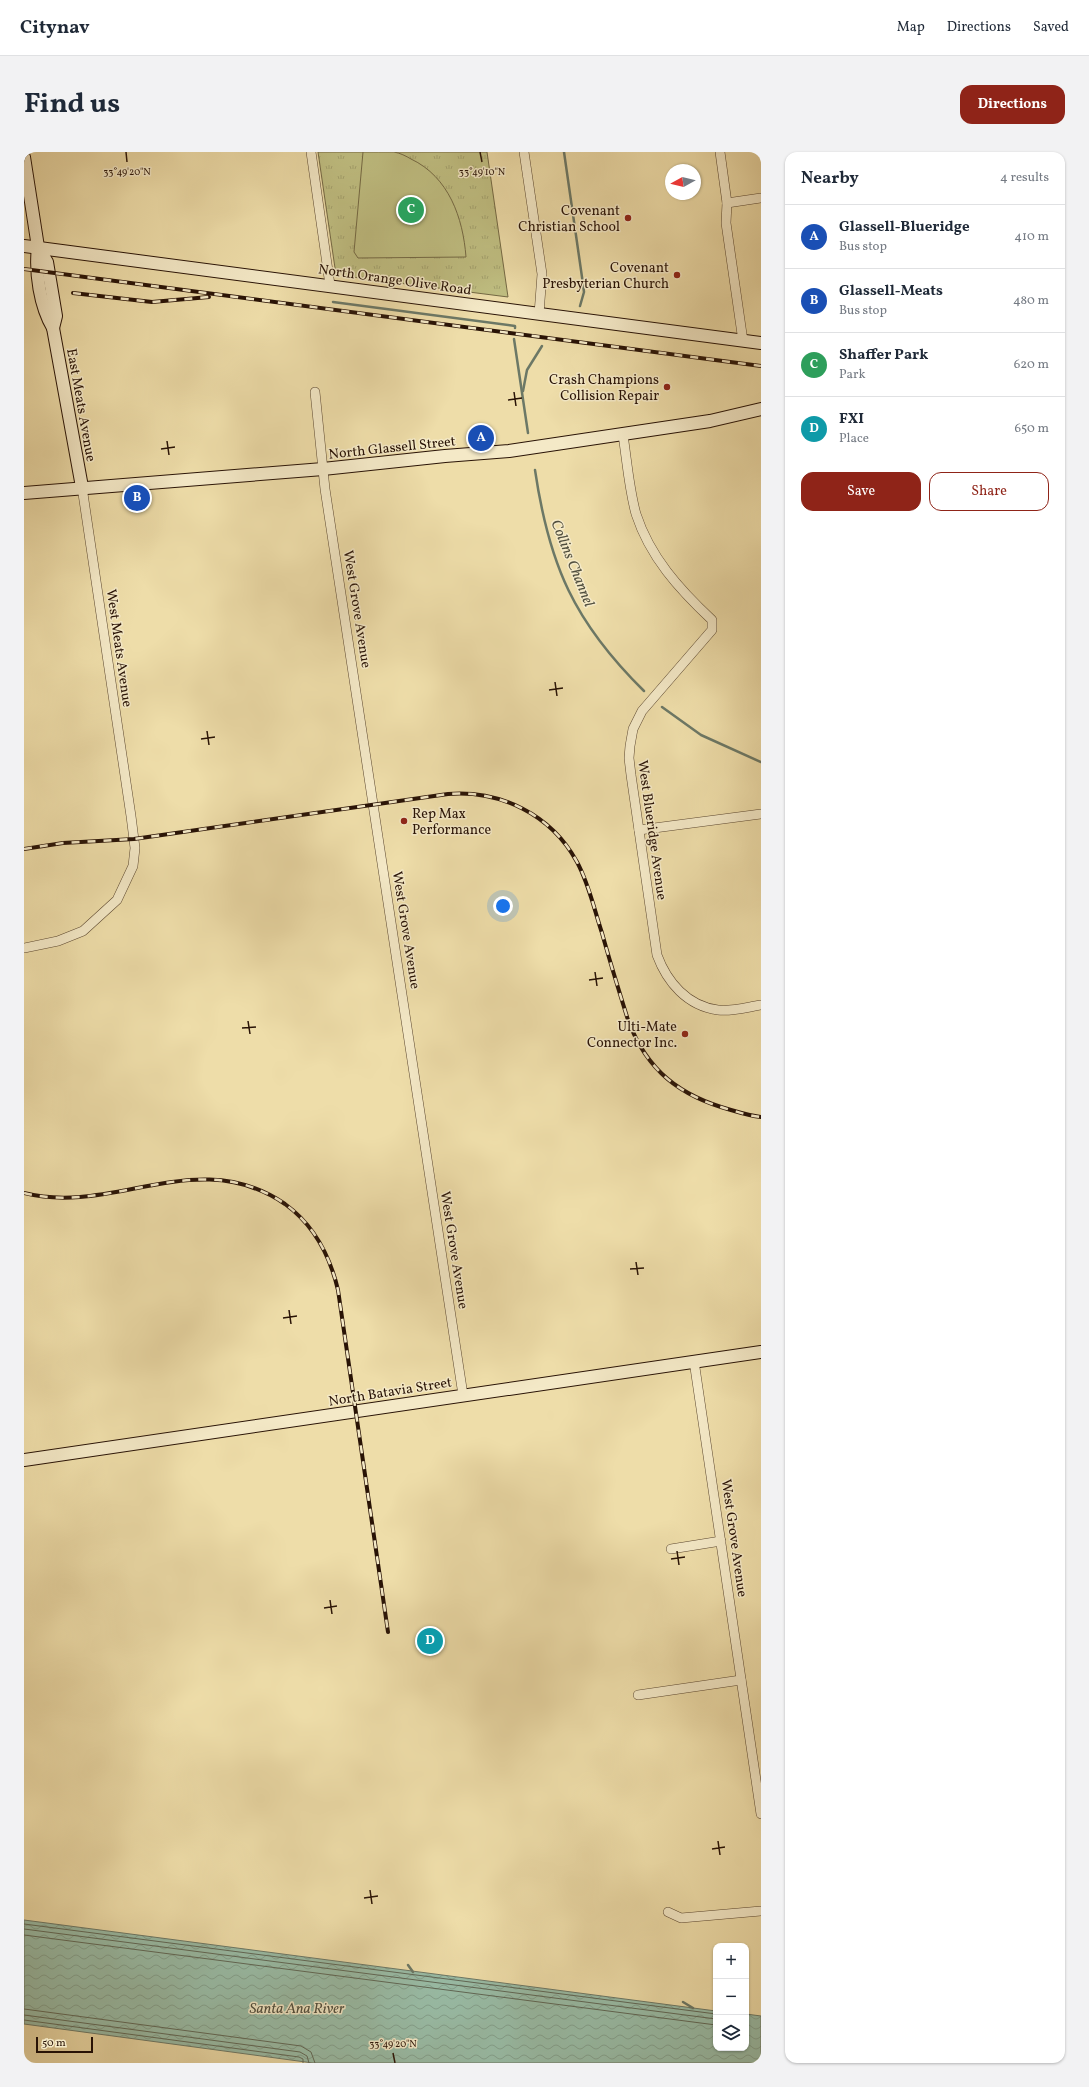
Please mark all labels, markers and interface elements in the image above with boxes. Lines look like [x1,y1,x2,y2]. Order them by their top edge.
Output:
text: Citynav [20,15,90,41]
text: Map [897,18,925,37]
text: Directions [947,18,1011,37]
text: Saved [1033,18,1069,37]
text: Find us [24,85,120,124]
button: Directions [960,85,1065,124]
north arrow [665,164,701,200]
text: 33°49'20"N [103,165,151,179]
text: 33°49'10"N [459,165,506,179]
text: Nearby [801,167,859,190]
text: 4 results [1000,169,1049,187]
pin: C [398,195,424,225]
place label: Covenant Christian School [518,202,620,237]
marker: Covenant Christian School [623,213,633,223]
text: Glassell-Blueridge [839,217,970,238]
text: A [809,228,819,246]
text: 410 m [1014,228,1049,246]
text: Bus stop [839,238,887,256]
place label: Covenant Presbyterian Church [542,259,669,294]
street label: North Orange Olive Road [317,260,473,301]
marker: Covenant Presbyterian Church [672,270,682,280]
text: Glassell-Meats [839,281,943,302]
text: B [810,292,818,310]
text: 480 m [1013,292,1049,310]
text: Bus stop [839,302,887,320]
text: Shaffer Park [839,345,928,366]
street label: East Meats Avenue [61,347,100,464]
text: C [810,356,818,374]
text: 620 m [1014,356,1049,374]
text: Park [839,366,866,384]
place label: Crash Champions Collision Repair [549,371,659,406]
marker: Crash Champions Collision Repair [662,382,672,392]
text: FXI [839,409,864,430]
text: D [809,420,819,438]
text: 650 m [1015,420,1049,438]
pin: A [468,423,494,453]
text: Place [839,430,869,448]
street label: North Glassell Street [328,432,457,465]
button: Save [801,472,921,511]
button: Share [929,472,1049,511]
pin: B [124,483,150,513]
water label: Collins Channel [545,517,599,611]
street label: West Grove Avenue [338,549,375,670]
street label: West Meats Avenue [101,588,136,709]
street label: West Blueridge Avenue [632,759,671,902]
place label: Rep Max Performance [412,805,491,840]
marker: Rep Max Performance [399,816,409,826]
street label: West Grove Avenue [387,870,424,991]
your location [493,896,513,916]
place label: Ulti-Mate Connector Inc. [587,1018,677,1053]
marker: Ulti-Mate Connector Inc. [680,1029,690,1039]
street label: West Grove Avenue [435,1190,472,1311]
street label: North Batavia Street [327,1373,453,1412]
street label: West Grove Avenue [716,1478,751,1599]
pin: D [417,1626,443,1656]
map controls [713,1943,749,2051]
button: + [713,1943,749,1979]
button: − [713,1979,749,2015]
water label: Santa Ana River [250,1999,345,2020]
button: layers [713,2015,749,2051]
scale bar [36,2035,93,2054]
text: 50 m [42,2036,66,2051]
text: 33°49'20"N [369,2037,417,2051]

